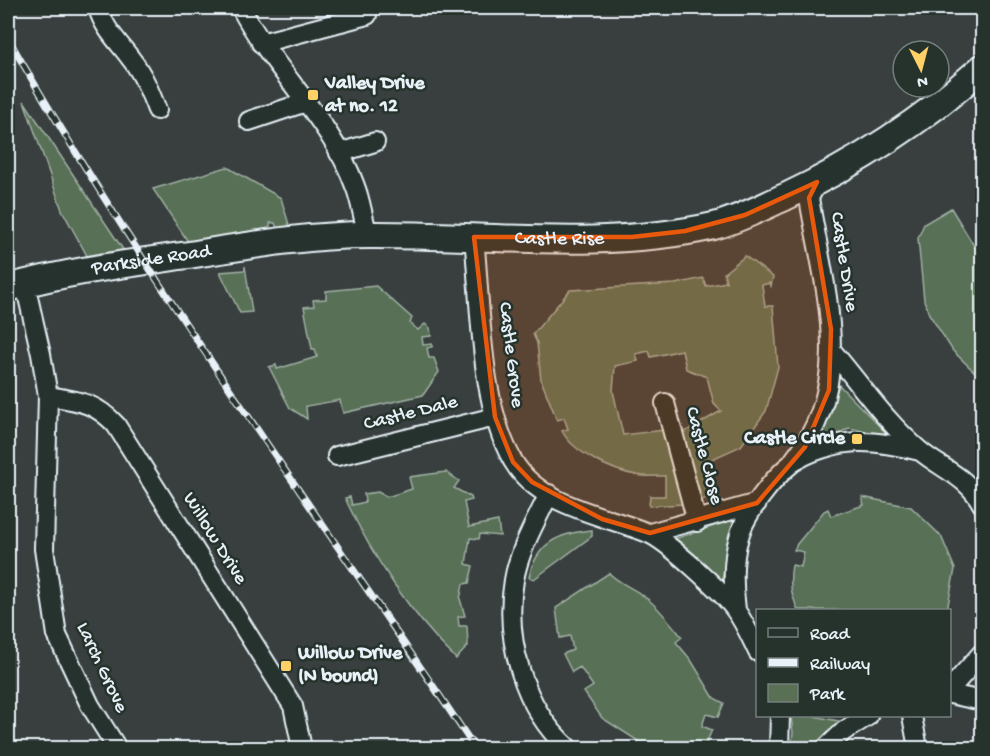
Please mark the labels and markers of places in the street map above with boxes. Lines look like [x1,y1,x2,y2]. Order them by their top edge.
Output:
place label: Valley Drive at no. 12 [324,73,425,119]
marker: Valley Drive at no. 12 [306,88,320,102]
place label: Castle Circle [743,428,846,451]
marker: Castle Circle [850,432,864,446]
place label: Willow Drive (N bound) [297,643,403,689]
marker: Willow Drive (N bound) [279,659,293,673]

